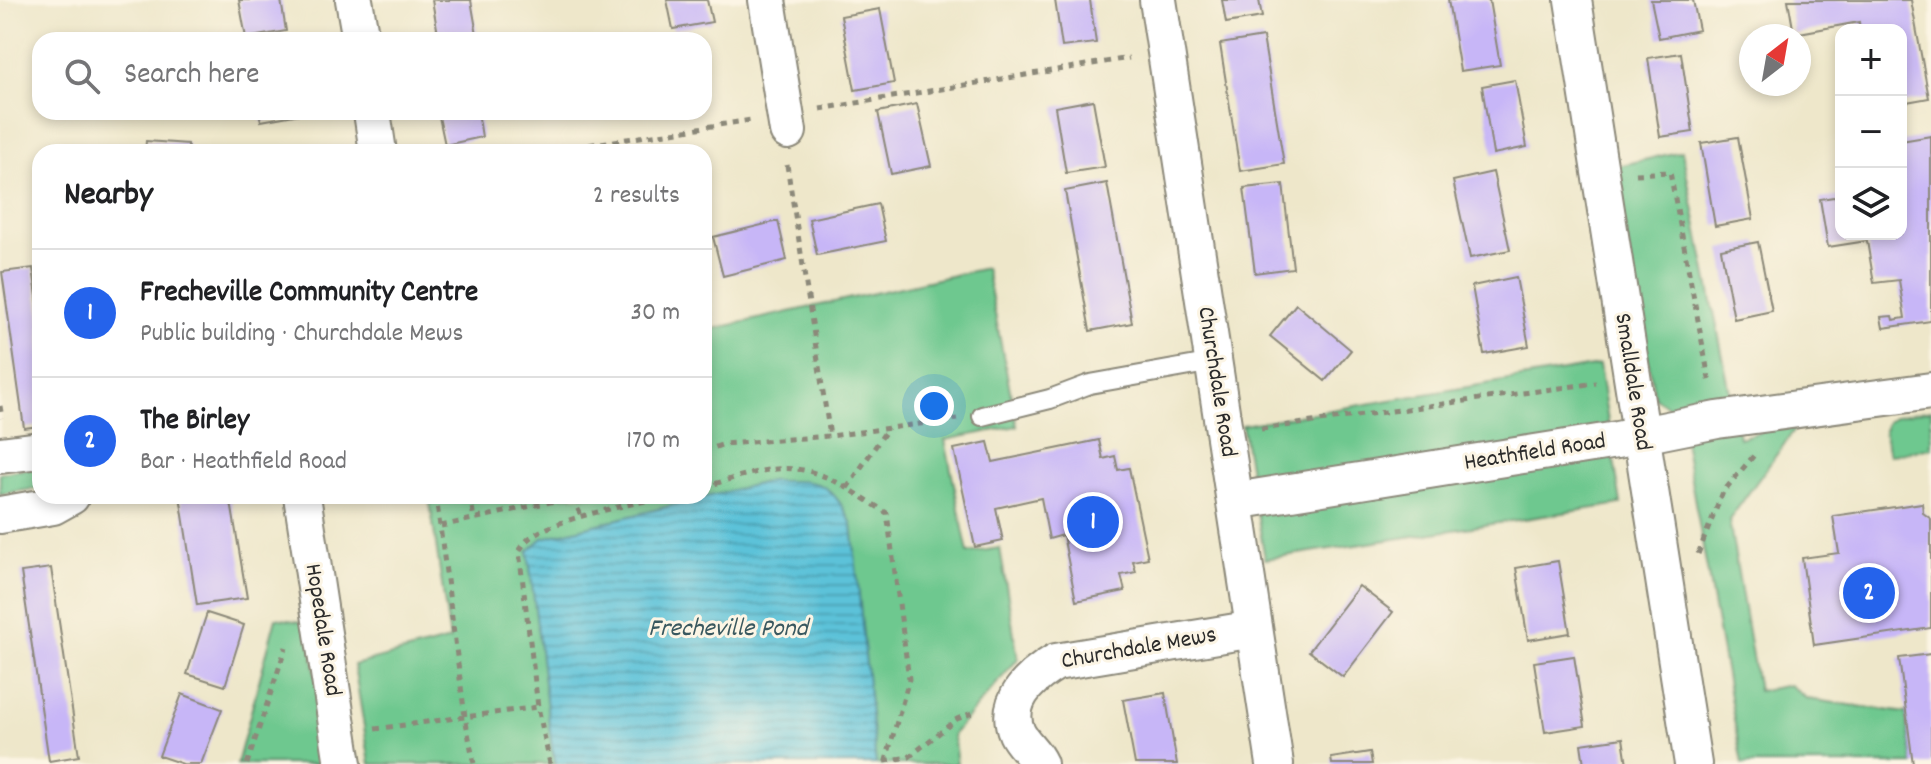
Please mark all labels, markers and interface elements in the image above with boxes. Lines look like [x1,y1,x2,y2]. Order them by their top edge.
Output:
north arrow [1739,24,1811,96]
map controls [1835,24,1907,240]
button: + [1835,24,1907,96]
search box [32,32,712,120]
icon: search [60,54,104,98]
text: Search here [124,55,260,98]
button: − [1835,96,1907,168]
button: layers [1835,168,1907,240]
text: Nearby [64,172,153,221]
text: 2 results [593,178,680,215]
text: Frecheville Community Centre [140,273,478,316]
text: 1 [87,295,93,332]
text: 30 m [630,295,680,332]
street label: Churchdale Road [1187,304,1245,460]
street label: Smalldale Road [1604,311,1660,453]
text: Public building · Churchdale Mews [140,316,464,353]
your location [914,386,954,426]
text: The Birley [140,401,249,444]
text: 2 [84,423,96,460]
text: 170 m [626,423,680,460]
street label: Heathfield Road [1462,425,1608,481]
text: Bar · Heathfield Road [140,444,347,481]
pin: 1 [1067,492,1119,552]
street label: Hopedale Road [295,561,349,699]
pin: 2 [1843,563,1895,623]
water label: Frecheville Pond [648,611,811,648]
street label: Churchdale Mews [1059,619,1219,679]

